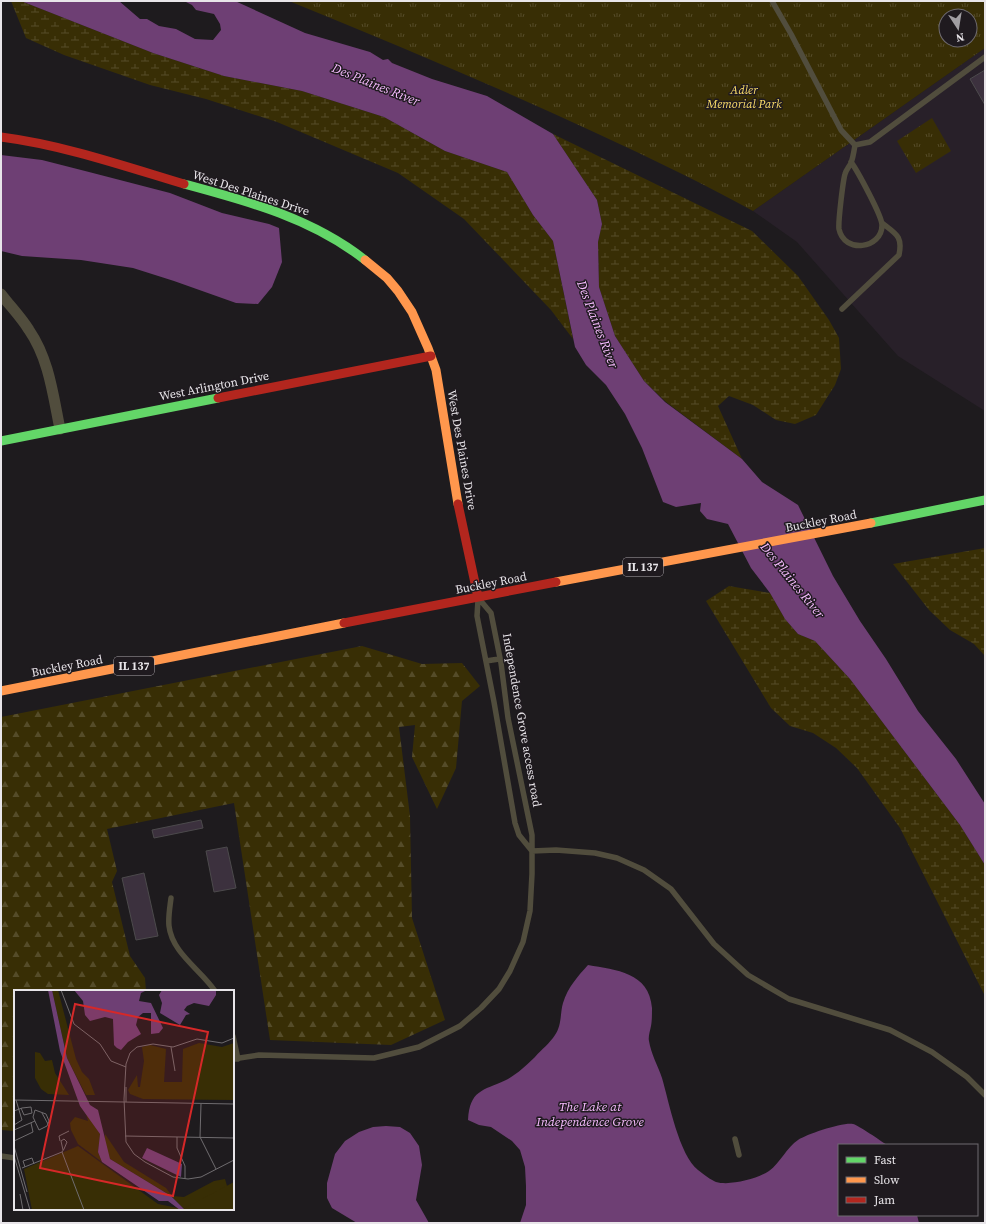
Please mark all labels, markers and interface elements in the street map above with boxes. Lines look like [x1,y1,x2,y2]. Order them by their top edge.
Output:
north arrow [938,8,978,48]
text: N [954,29,965,45]
water label: Des Plaines River [329,59,423,110]
park label: Adler Memorial Park [705,82,782,112]
street label: West Des Plaines Drive [191,167,311,219]
water label: Des Plaines River [573,277,622,371]
street label: West Arlington Drive [158,367,270,405]
street label: West Des Plaines Drive [444,389,480,511]
street label: Buckley Road [784,506,858,536]
water label: Des Plaines River [756,538,829,622]
road number: IL 137 [623,558,663,576]
street label: Buckley Road [454,568,528,598]
street label: Independence Grove access road [499,632,545,808]
street label: Buckley Road [30,651,104,681]
road number: IL 137 [114,657,154,675]
inset map [14,990,234,1210]
water label: The Lake at Independence Grove [535,1098,644,1130]
legend [838,1144,978,1216]
text: Fast [874,1152,896,1168]
text: Slow [874,1172,900,1188]
text: Jam [873,1192,895,1208]

